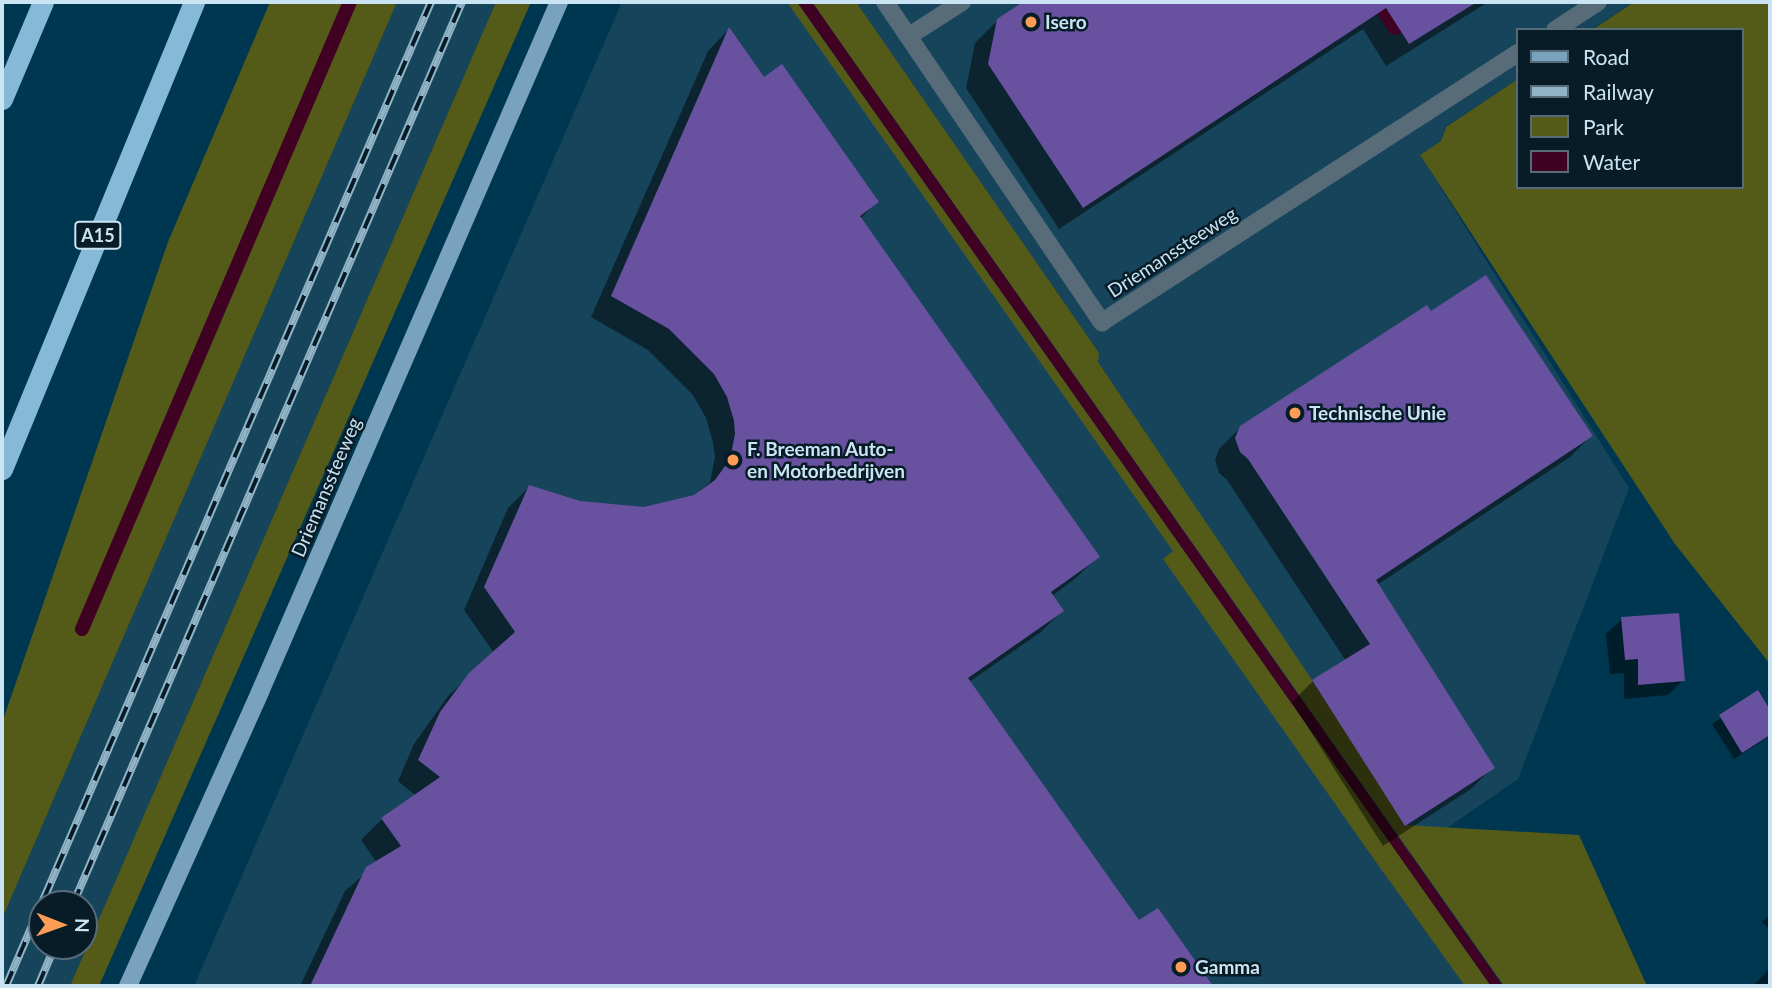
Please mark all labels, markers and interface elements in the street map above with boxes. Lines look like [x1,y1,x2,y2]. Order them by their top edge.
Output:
place label: Isero [1045,11,1087,33]
marker: Isero [1023,14,1039,30]
legend [1516,28,1744,189]
text: Road [1583,44,1630,69]
text: Railway [1583,79,1654,104]
text: Park [1583,114,1624,139]
text: Water [1583,149,1640,174]
street label: Driemanssteeweg [1103,202,1241,302]
road number: A15 [74,220,122,249]
place label: Technische Unie [1309,402,1446,424]
marker: Technische Unie [1287,405,1303,421]
street label: Driemanssteeweg [286,414,366,560]
place label: F. Breeman Auto- en Motorbedrijven [747,438,905,482]
marker: F. Breeman Auto- en Motorbedrijven [725,452,741,468]
north arrow [28,890,98,960]
text: N [71,918,94,933]
place label: Gamma [1195,956,1260,978]
marker: Gamma [1173,959,1189,975]

